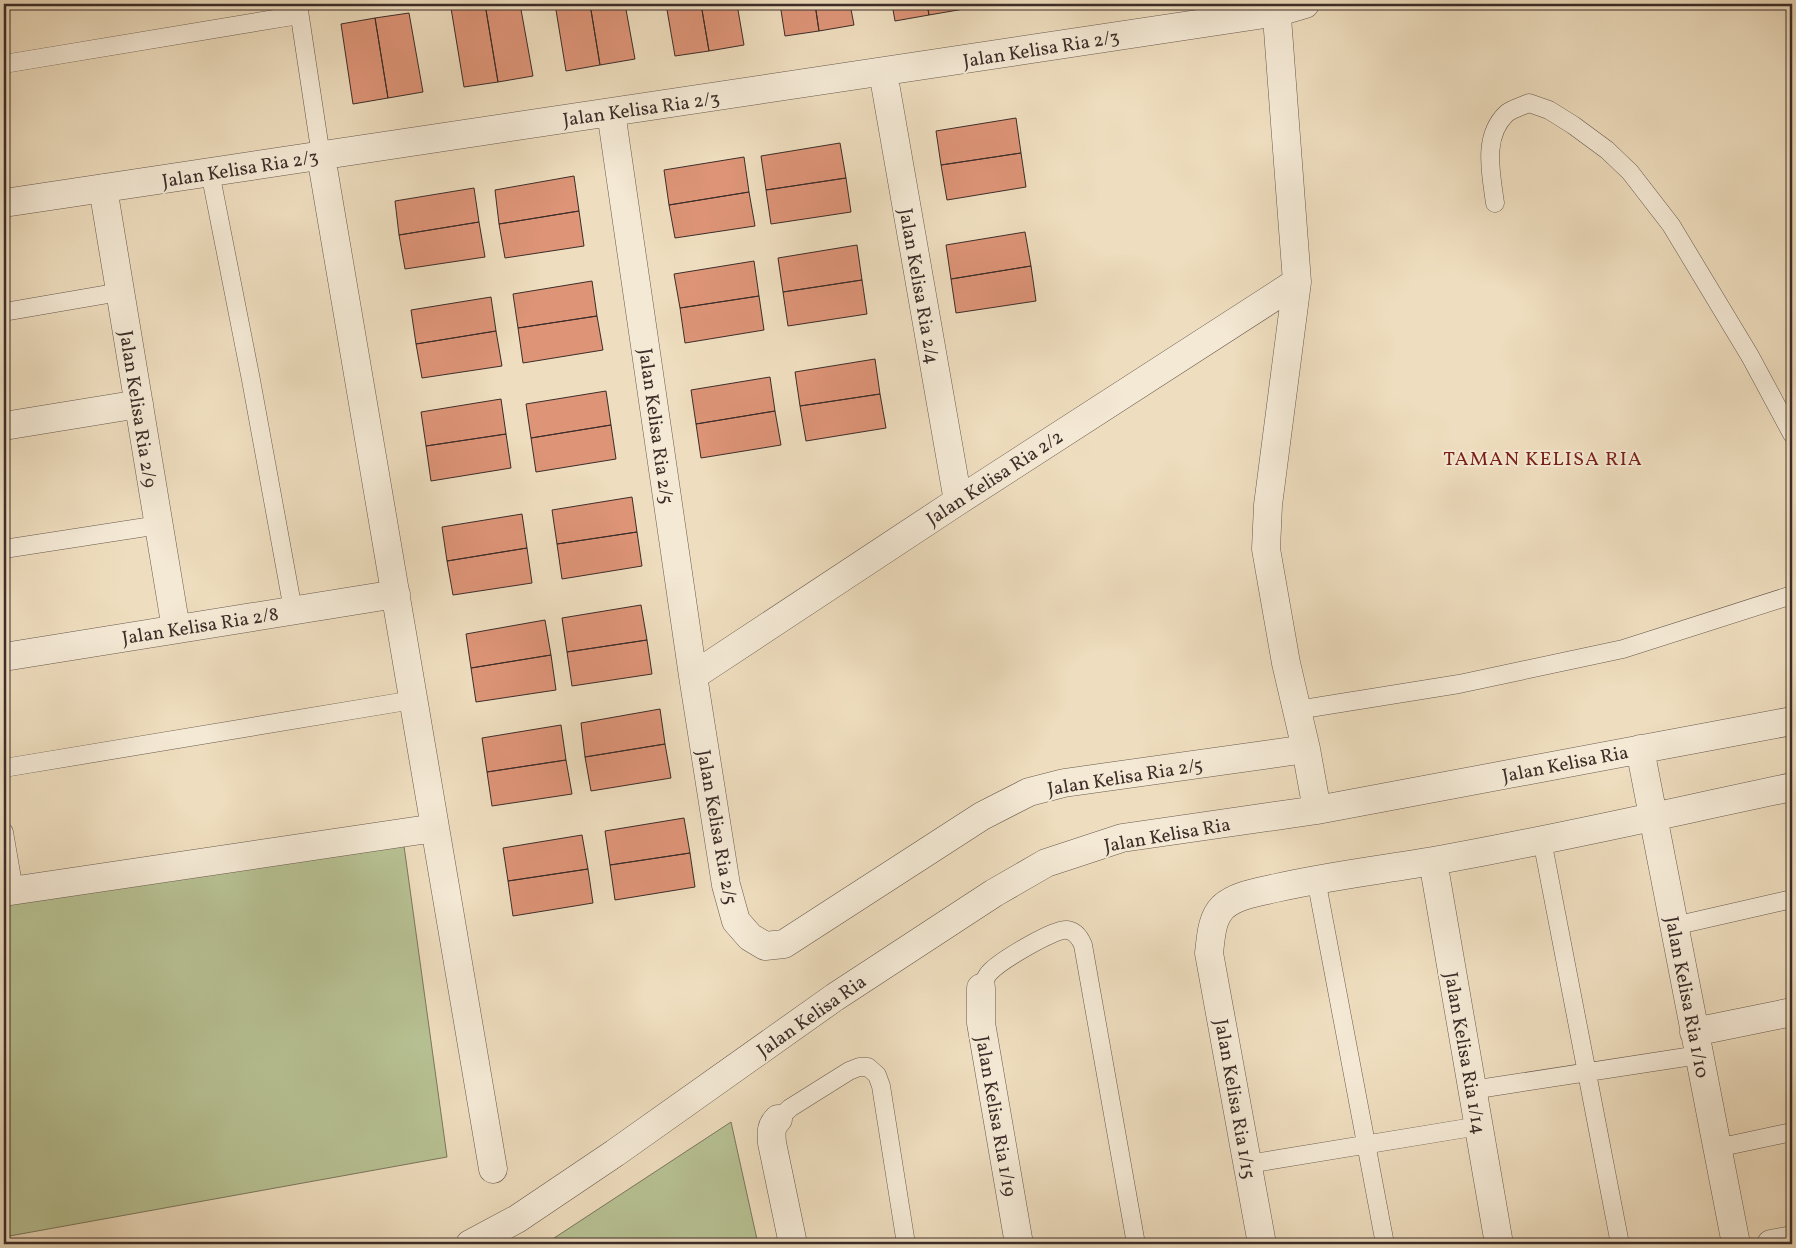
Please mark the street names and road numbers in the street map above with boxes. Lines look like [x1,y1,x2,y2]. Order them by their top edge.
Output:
street label: Jalan Kelisa Ria 2/3 [961,25,1121,75]
street label: Jalan Kelisa Ria 2/3 [561,86,721,134]
street label: Jalan Kelisa Ria 2/3 [160,145,320,195]
street label: Jalan Kelisa Ria 2/4 [892,206,945,366]
street label: Jalan Kelisa Ria 2/9 [112,329,162,490]
street label: Jalan Kelisa Ria 2/5 [631,347,679,506]
street label: Jalan Kelisa Ria 2/2 [922,425,1069,533]
street label: Jalan Kelisa Ria 2/8 [120,602,280,652]
street label: Jalan Kelisa Ria [1500,740,1631,790]
street label: Jalan Kelisa Ria 2/5 [690,748,742,907]
street label: Jalan Kelisa Ria 2/5 [1046,753,1205,803]
street label: Jalan Kelisa Ria [1102,812,1233,860]
street label: Jalan Kelisa Ria 1/10 [1658,914,1714,1081]
street label: Jalan Kelisa Ria [752,969,872,1064]
street label: Jalan Kelisa Ria 1/14 [1437,970,1491,1137]
street label: Jalan Kelisa Ria 1/15 [1207,1017,1261,1181]
street label: Jalan Kelisa Ria 1/19 [968,1034,1022,1199]

